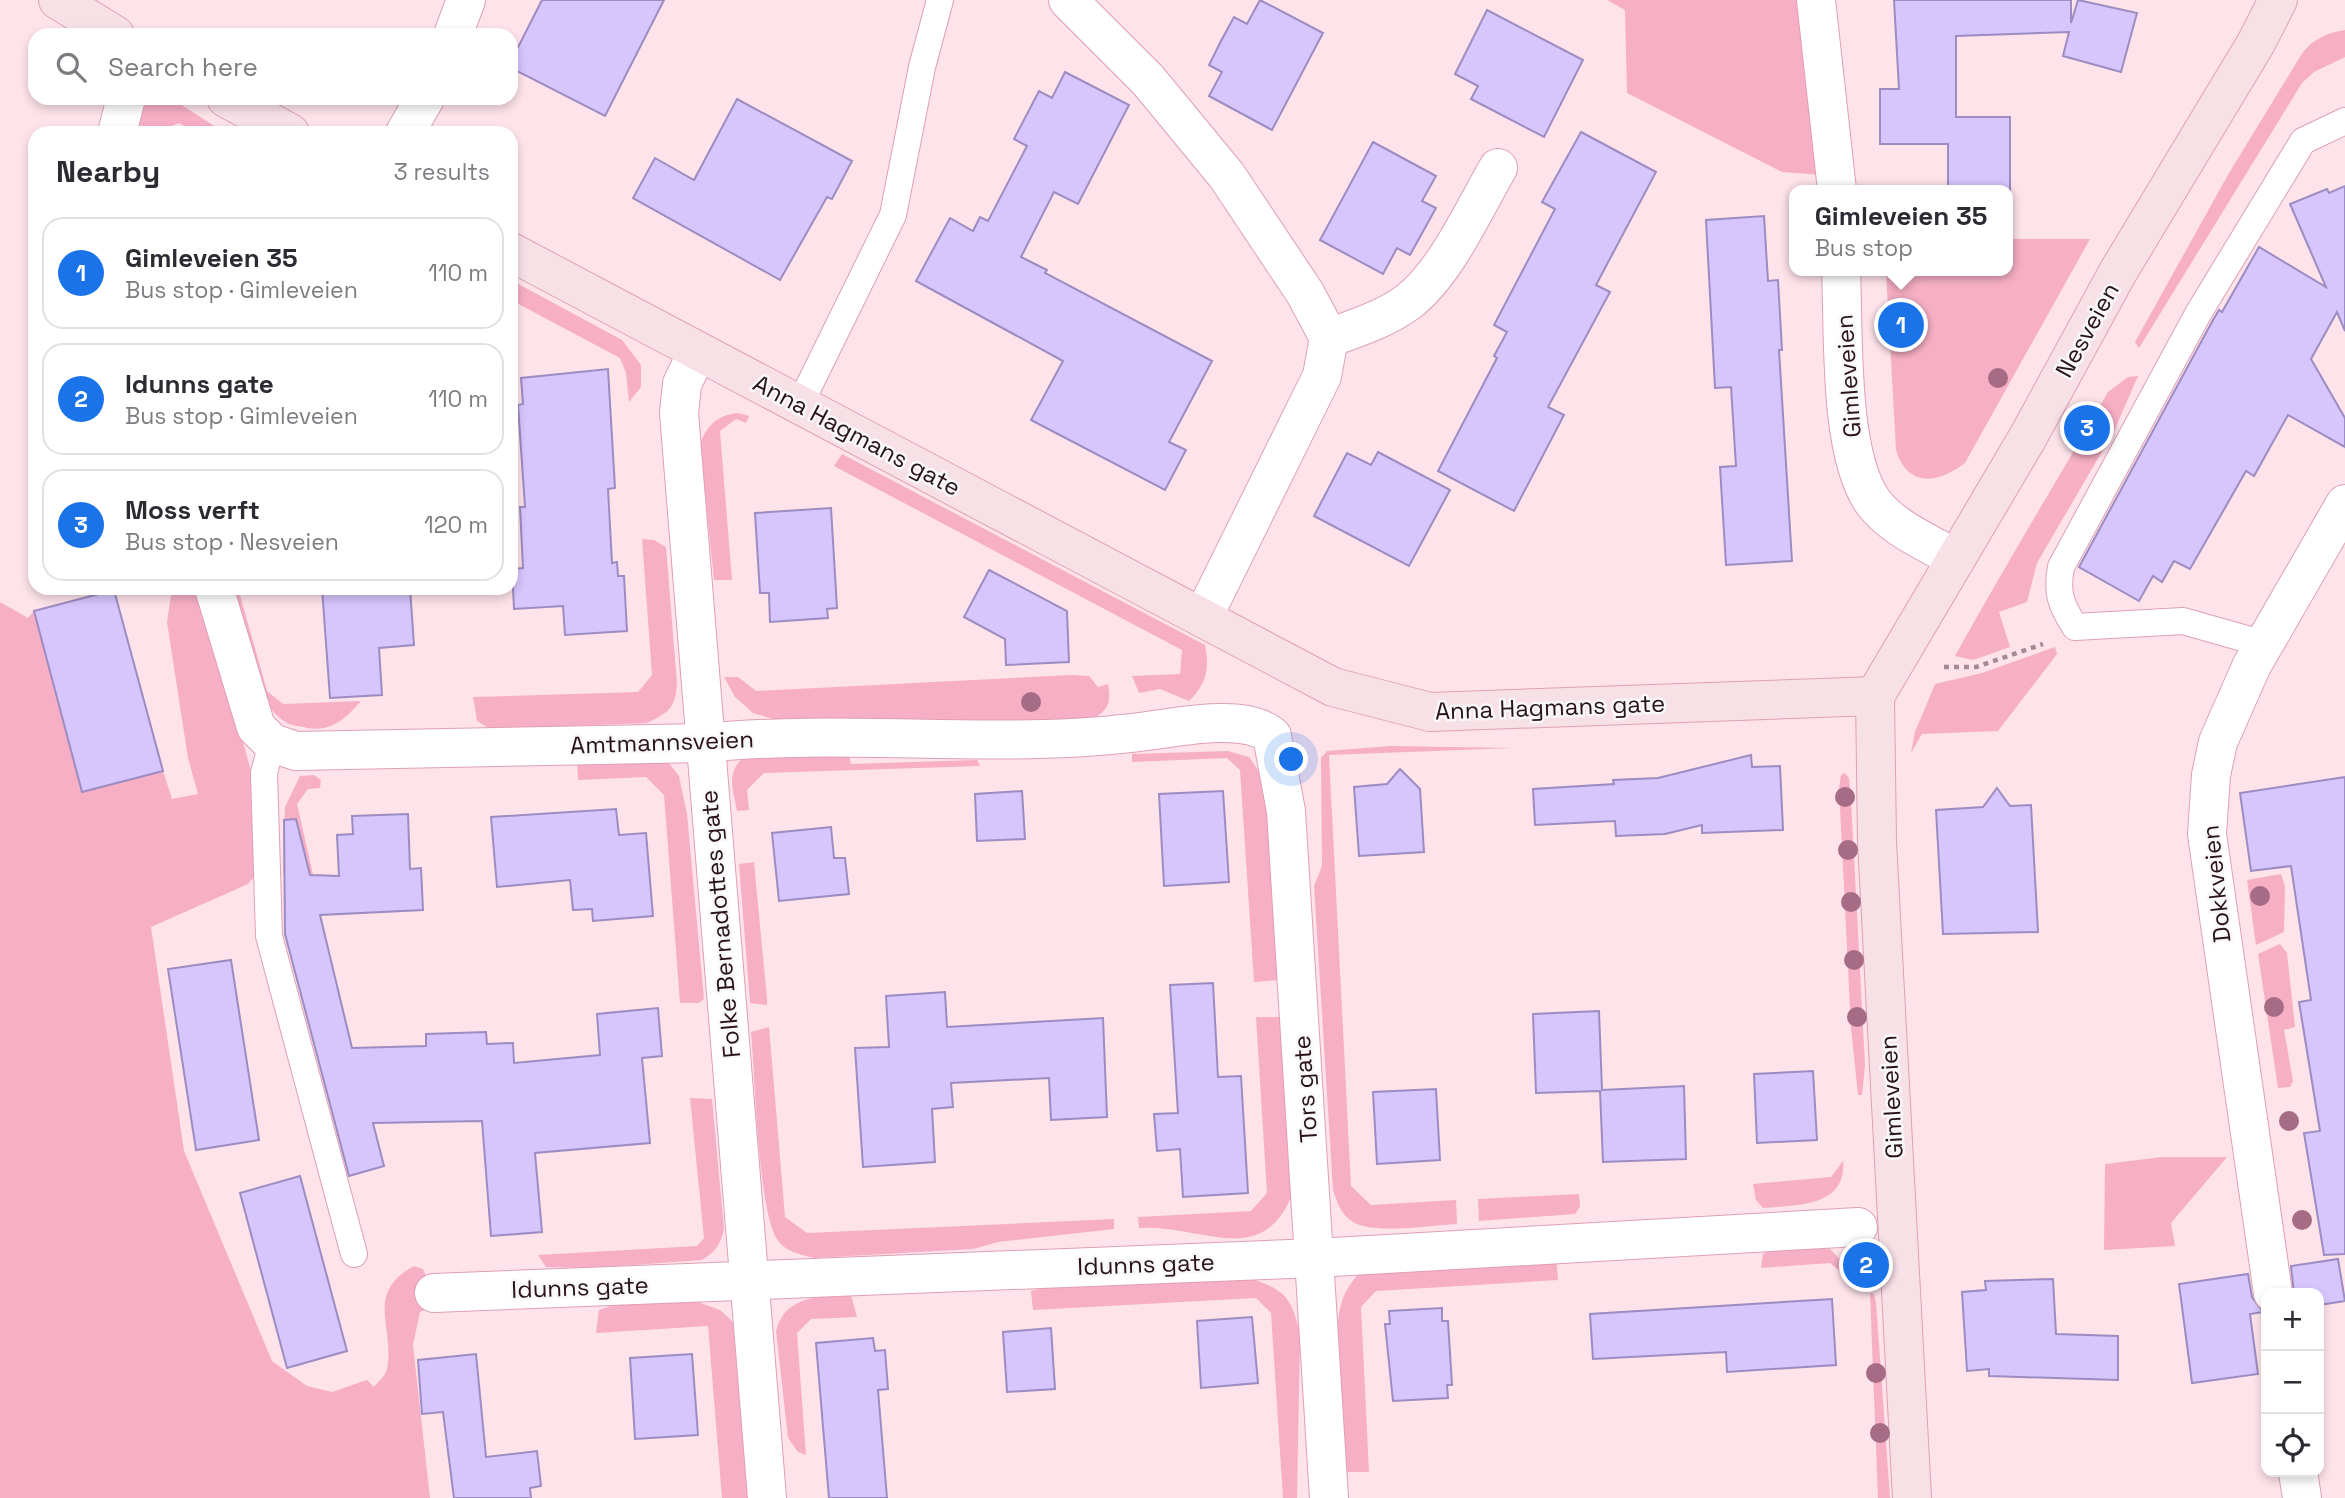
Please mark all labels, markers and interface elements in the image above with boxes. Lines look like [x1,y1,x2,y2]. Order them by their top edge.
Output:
search box [28,28,518,105]
icon: search [52,48,90,86]
text: Search here [108,50,258,84]
text: Nearby [56,152,160,191]
text: 3 results [394,157,490,187]
popup [1789,185,2013,276]
text: Gimleveien 35 [1815,199,1987,233]
text: Bus stop [1815,233,1913,263]
text: Gimleveien 35 [125,241,298,275]
text: 1 [76,258,86,288]
text: 110 m [428,258,488,288]
text: Bus stop · Gimleveien [125,275,358,305]
street label: Nesveien [2048,277,2126,383]
pin: 1 [1878,299,1924,351]
street label: Gimleveien [1828,313,1868,439]
text: Idunns gate [125,367,274,401]
street label: Anna Hagmans gate [748,367,966,503]
text: 2 [74,384,88,414]
text: 110 m [428,384,488,414]
text: Bus stop · Gimleveien [125,401,358,431]
pin: 3 [2064,402,2110,454]
text: Moss verft [125,493,260,527]
text: 3 [74,510,88,540]
text: 120 m [424,510,488,540]
text: Bus stop · Nesveien [125,527,339,557]
street label: Anna Hagmans gate [1434,687,1666,727]
street label: Amtmannsveien [570,723,754,761]
your location [1274,742,1308,776]
street label: Folke Bernadottes gate [693,789,747,1059]
street label: Dokkveien [2194,824,2238,944]
street label: Tors gate [1286,1034,1324,1144]
street label: Gimleveien [1872,1035,1910,1159]
pin: 2 [1843,1239,1889,1291]
street label: Idunns gate [1077,1246,1215,1282]
street label: Idunns gate [511,1269,649,1305]
map controls [2261,1288,2324,1477]
button: + [2261,1288,2324,1351]
button: − [2261,1351,2324,1414]
button: locate [2261,1414,2324,1477]

